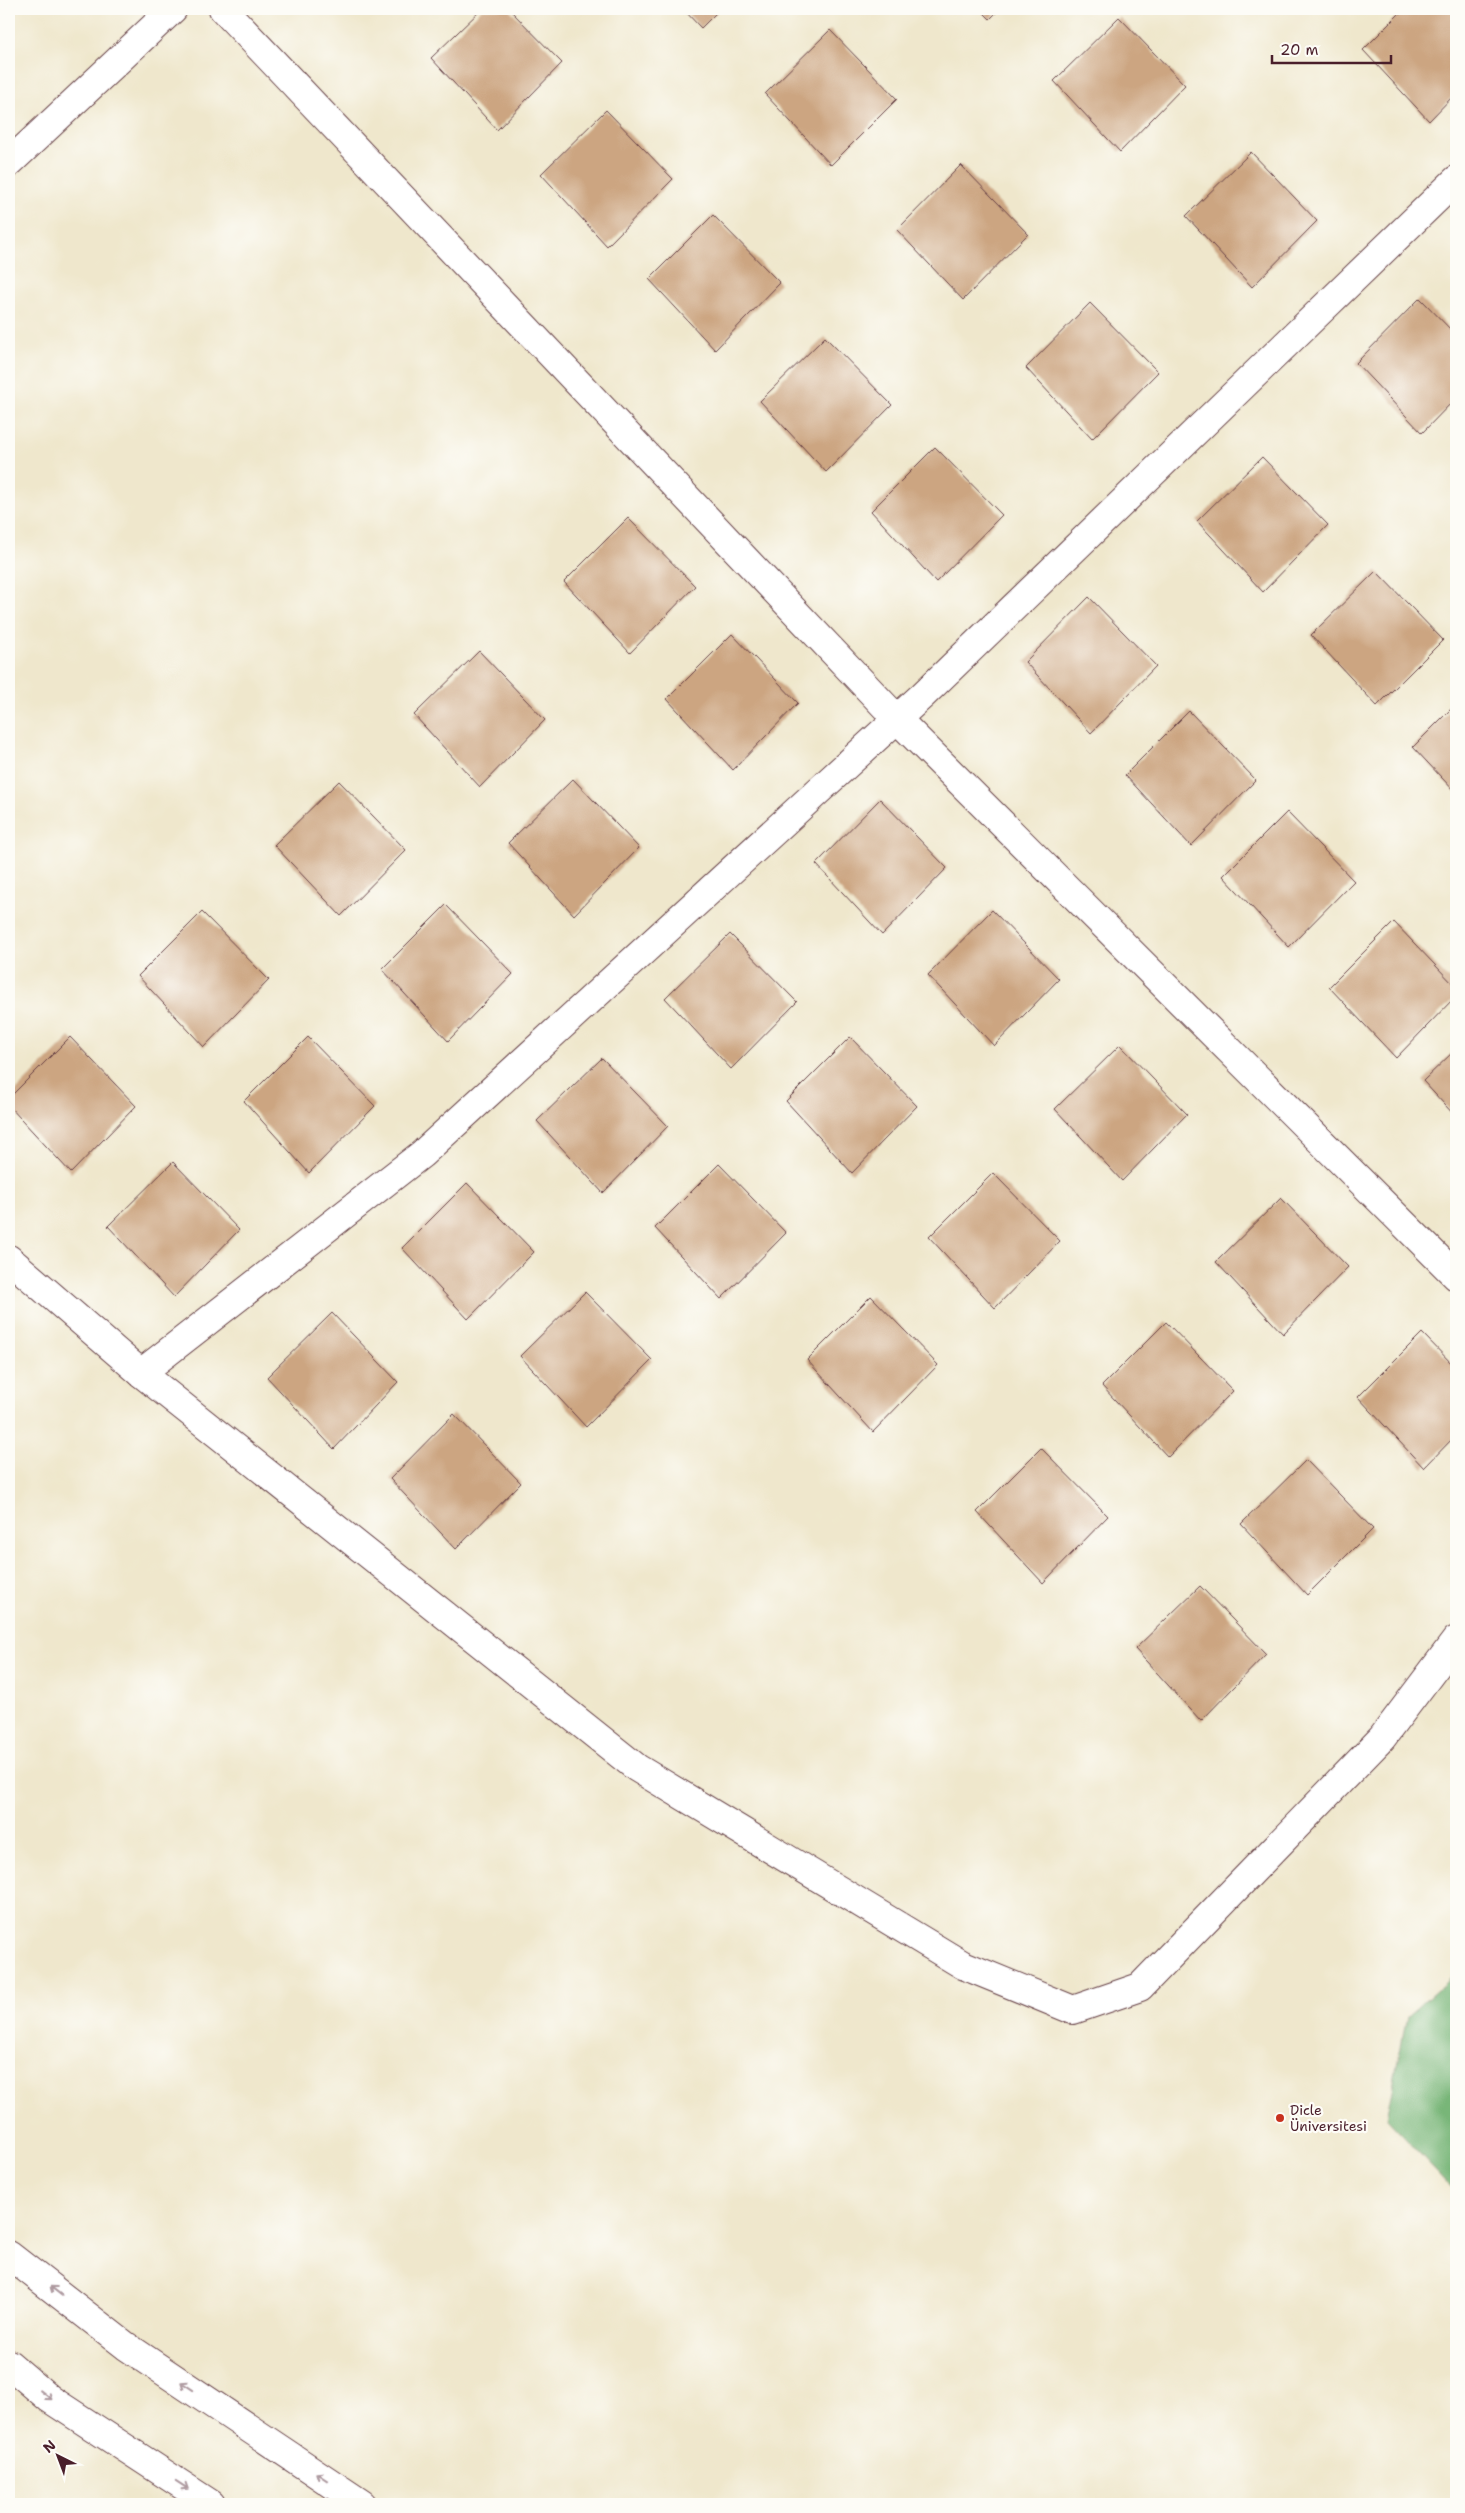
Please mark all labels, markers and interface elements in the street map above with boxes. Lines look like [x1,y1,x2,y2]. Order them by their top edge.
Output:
scale bar [1272,32,1391,64]
text: 20 m [1280,40,1319,60]
place label: Dicle Üniversitesi [1290,2101,1367,2135]
marker: Dicle Üniversitesi [1274,2112,1286,2124]
one-way arrow [49,2286,62,2297]
one-way arrow [180,2381,194,2391]
one-way arrow [40,2390,53,2401]
north arrow [32,2430,82,2480]
text: N [39,2436,59,2457]
one-way arrow [315,2472,329,2482]
one-way arrow [174,2480,188,2490]

